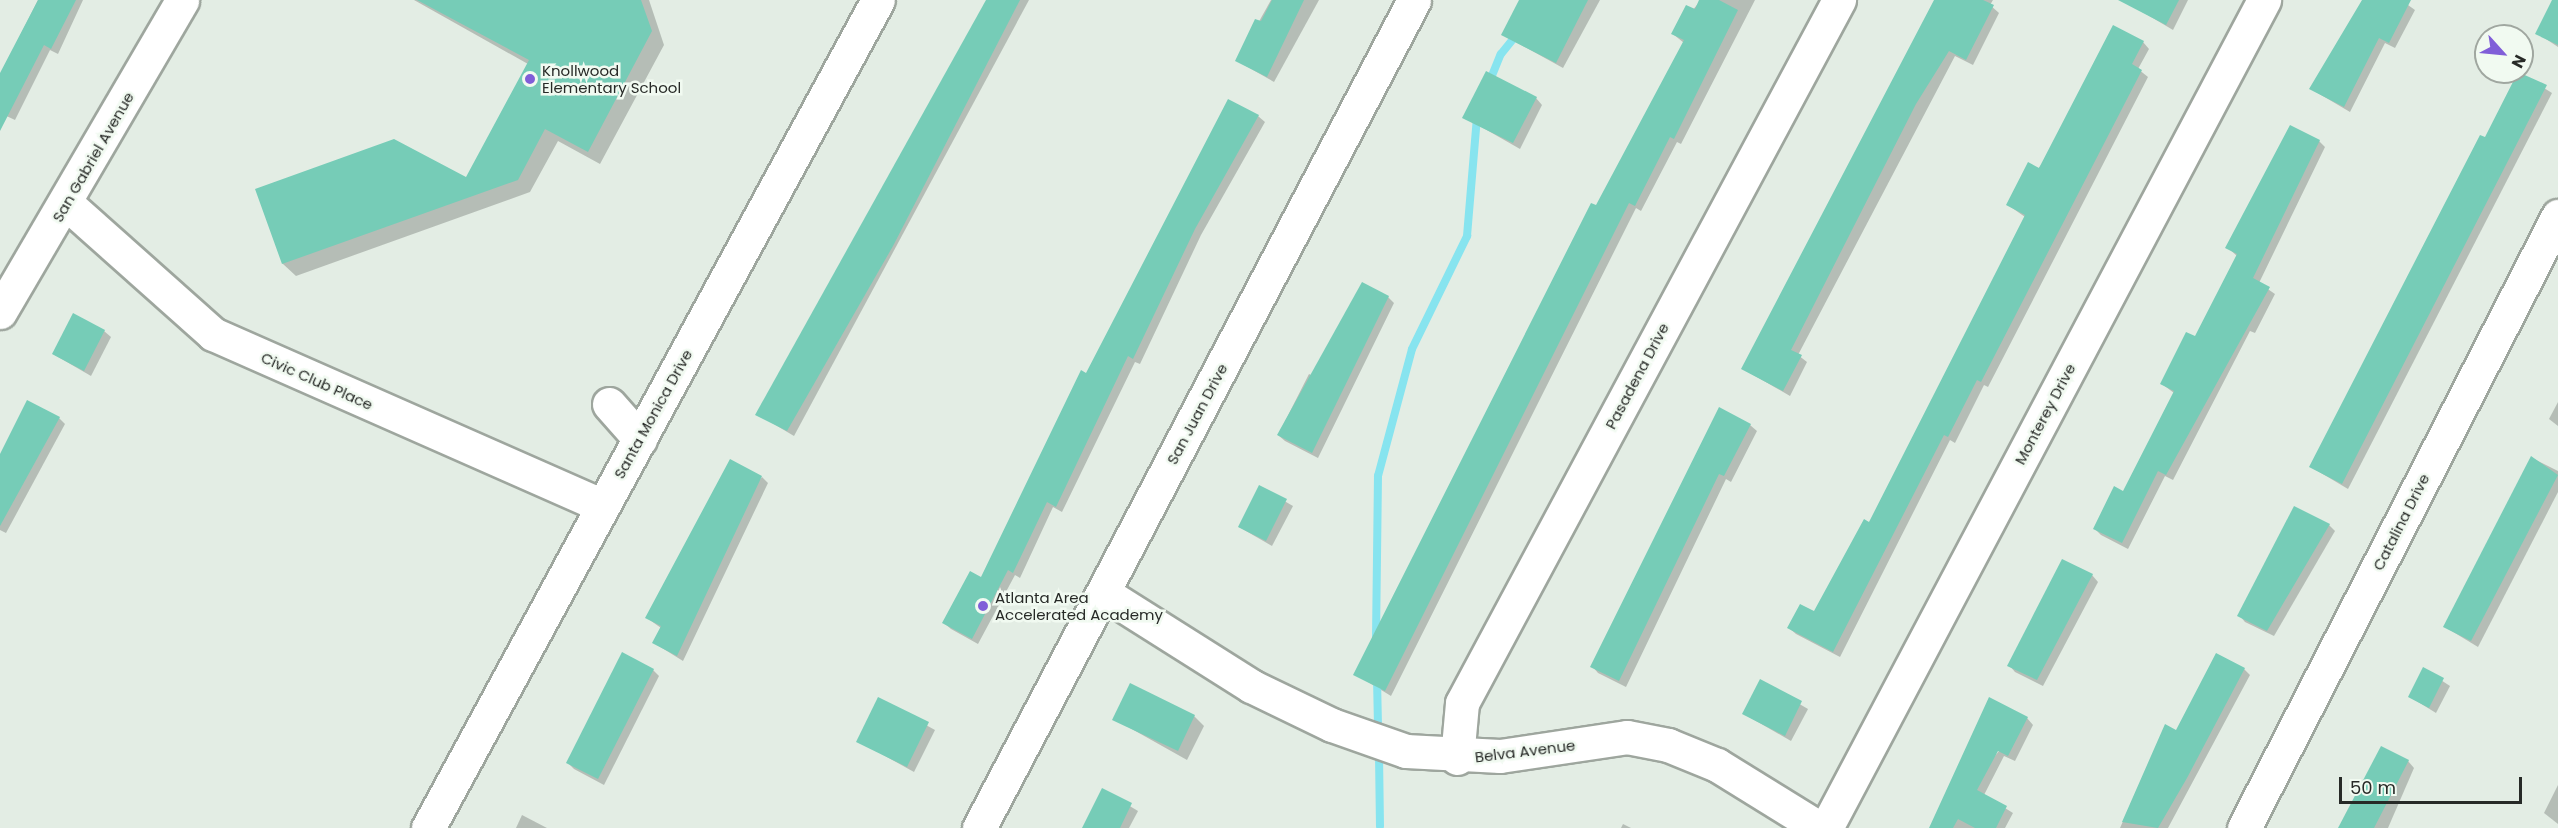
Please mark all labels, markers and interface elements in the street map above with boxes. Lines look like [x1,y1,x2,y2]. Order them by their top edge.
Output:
north arrow [2474,24,2534,84]
text: N [2506,51,2532,72]
place label: Knollwood Elementary School [542,61,681,96]
marker: Knollwood Elementary School [523,72,537,86]
street label: San Gabriel Avenue [48,89,138,225]
street label: Pasadena Drive [1601,320,1673,432]
street label: Santa Monica Drive [610,346,696,482]
street label: Civic Club Place [258,348,376,414]
street label: Monterey Drive [2011,360,2079,468]
street label: San Juan Drive [1163,361,1231,467]
street label: Catalina Drive [2369,471,2433,573]
place label: Atlanta Area Accelerated Academy [995,588,1163,623]
marker: Atlanta Area Accelerated Academy [976,599,990,613]
street label: Belva Avenue [1474,736,1576,766]
scale bar [2342,765,2525,803]
text: 50 m [2350,775,2396,800]

